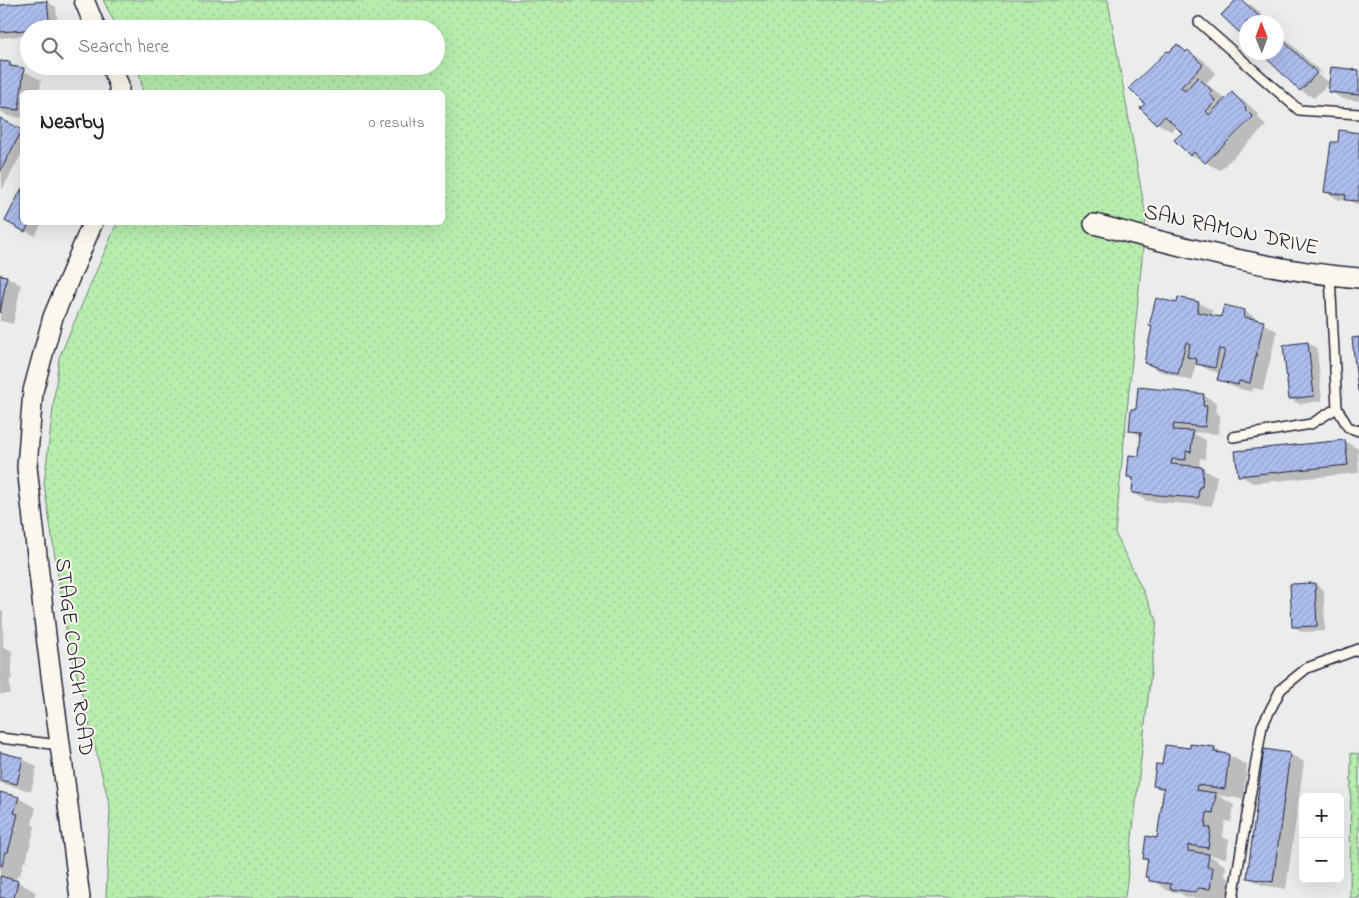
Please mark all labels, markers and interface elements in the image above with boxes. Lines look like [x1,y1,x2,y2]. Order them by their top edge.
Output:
north arrow [1239,15,1284,60]
search box [20,20,445,75]
icon: search [38,34,66,62]
text: Search here [78,34,169,61]
text: Nearby [40,108,104,138]
text: 0 results [369,111,425,135]
street label: SAN RAMON DRIVE [1141,197,1321,265]
street label: STAGE COACH ROAD [45,556,101,758]
map controls [1299,793,1344,883]
button: + [1299,793,1344,838]
button: − [1299,838,1344,883]

